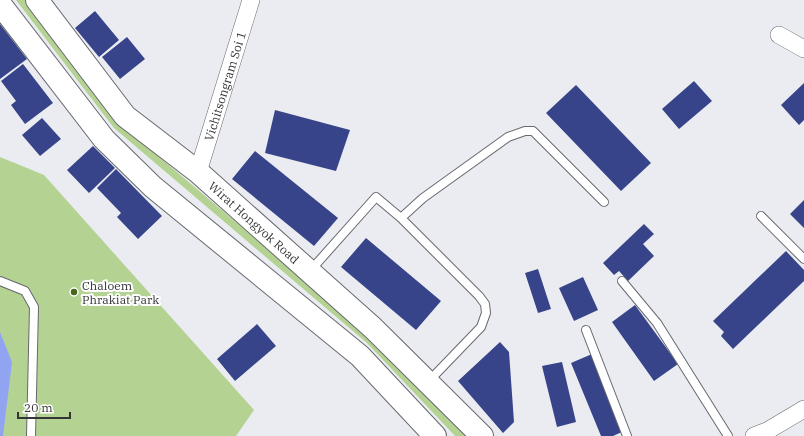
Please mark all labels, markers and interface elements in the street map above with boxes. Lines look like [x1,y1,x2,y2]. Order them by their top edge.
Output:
street label: Vichitsongram Soi 1 [201,29,248,143]
street label: Wirat Hongyok Road [206,178,303,266]
place label: Chaloem Phrakiat Park [82,278,159,307]
marker: Chaloem Phrakiat Park [69,287,79,297]
scale bar [18,394,70,420]
text: 20 m [24,400,53,415]

